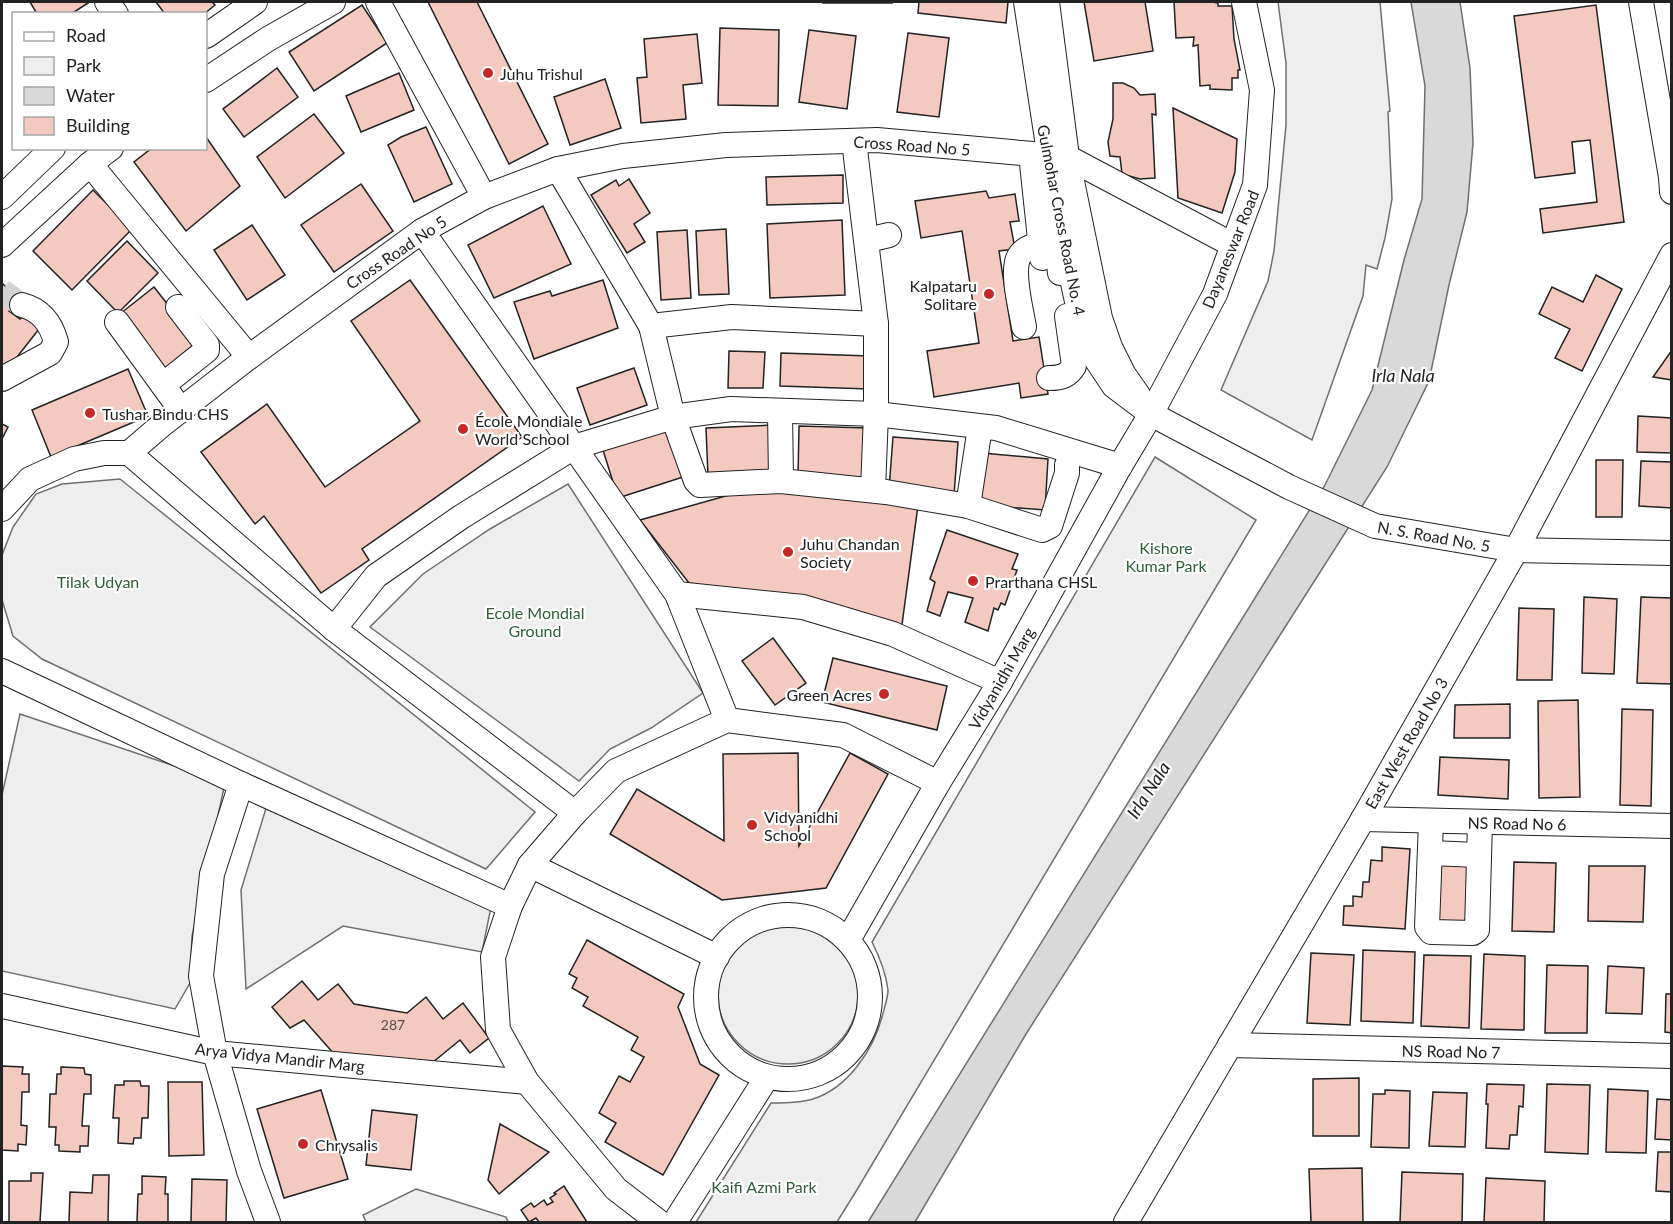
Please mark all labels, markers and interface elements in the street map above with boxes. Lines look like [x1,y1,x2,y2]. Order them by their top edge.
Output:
legend [12,12,207,150]
text: Road [66,24,106,46]
text: Park [66,54,102,76]
place label: Juhu Trishul [500,64,583,83]
marker: Juhu Trishul [481,66,495,80]
text: Water [66,84,115,106]
text: Building [66,114,130,136]
street label: Gulmohar Cross Road No. 4 [1034,123,1090,317]
street label: Cross Road No 5 [853,131,971,159]
street label: Dayaneswar Road [1198,187,1262,311]
street label: Cross Road No 5 [342,211,450,293]
place label: Kalpataru Solitare [909,276,977,313]
marker: Kalpataru Solitare [982,287,996,301]
water label: Irla Nala [1371,364,1435,386]
place label: Tushar Bindu CHS [102,404,229,423]
marker: Tushar Bindu CHS [83,406,97,420]
place label: École Mondiale World School [475,411,582,448]
marker: École Mondiale World School [456,422,470,436]
street label: N. S. Road No. 5 [1376,517,1492,555]
place label: Juhu Chandan Society [800,534,900,571]
park label: Kishore Kumar Park [1125,538,1207,575]
marker: Juhu Chandan Society [781,545,795,559]
park label: Tilak Udyan [57,572,139,591]
place label: Prarthana CHSL [985,572,1097,591]
marker: Prarthana CHSL [966,574,980,588]
park label: Ecole Mondial Ground [486,603,584,640]
street label: Vidyanidhi Marg [964,624,1038,732]
street label: East West Road No 3 [1361,674,1451,812]
place label: Green Acres [786,685,872,704]
marker: Green Acres [877,687,891,701]
water label: Irla Nala [1122,757,1174,823]
place label: Vidyanidhi School [764,807,838,844]
street label: NS Road No 6 [1467,813,1567,833]
marker: Vidyanidhi School [745,818,759,832]
house number: 287 [381,1016,405,1033]
street label: Arya Vidya Mandir Marg [194,1039,366,1075]
street label: NS Road No 7 [1401,1041,1501,1061]
place label: Chrysalis [315,1135,378,1154]
marker: Chrysalis [296,1137,310,1151]
park label: Kaifi Azmi Park [711,1177,818,1196]

